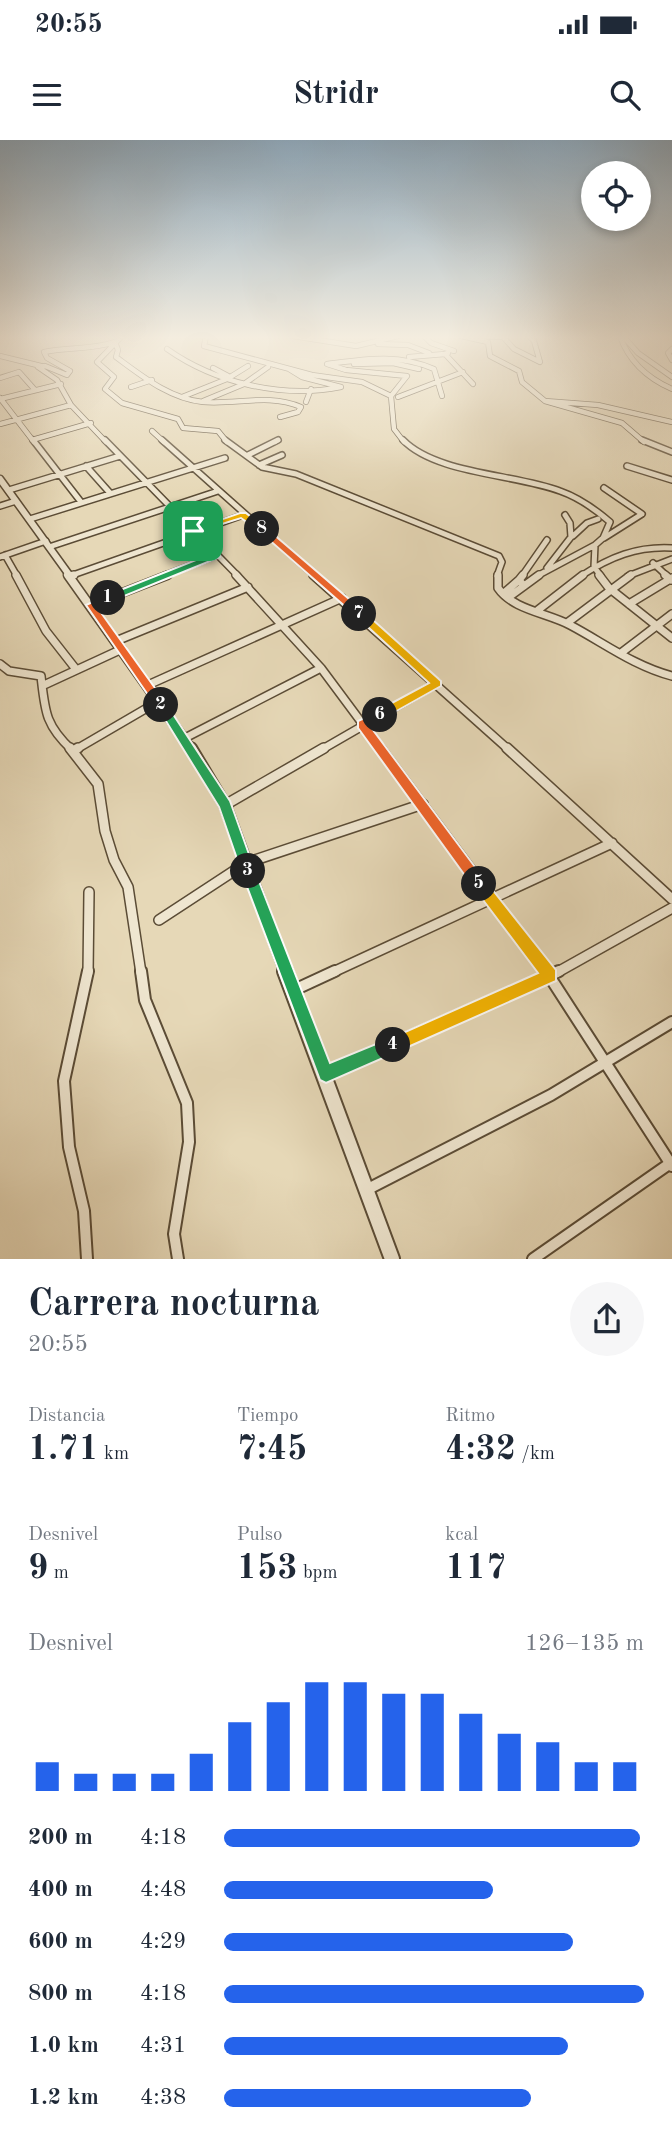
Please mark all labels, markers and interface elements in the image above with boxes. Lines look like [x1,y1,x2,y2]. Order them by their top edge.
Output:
text: 20:55 [35,12,103,38]
icon: menu [28,76,66,114]
icon: search [606,76,644,114]
text: Stridr [293,79,379,111]
map controls [581,161,651,231]
button: locate [581,161,651,231]
pin [163,501,223,561]
icon: arrive [174,512,212,550]
pin: 8 [244,512,280,546]
text: 8 [256,519,267,538]
pin: 1 [90,580,126,616]
text: 1 [102,588,113,607]
pin: 7 [342,596,376,631]
text: 7 [353,604,364,623]
pin: 2 [144,688,178,722]
text: 2 [155,695,166,714]
pin: 6 [362,698,398,732]
text: 6 [374,705,385,724]
pin: 3 [230,854,266,888]
text: 3 [242,861,253,880]
pin: 5 [462,866,496,902]
text: 5 [473,874,484,893]
pin: 4 [376,1028,410,1062]
text: 4 [387,1035,398,1054]
button: share [570,1282,644,1356]
text: Carrera nocturna [28,1286,319,1324]
text: 20:55 [28,1333,88,1356]
text: Distancia [28,1407,105,1426]
text: Tiempo [237,1407,298,1426]
text: Ritmo [445,1407,495,1426]
text: 1.71 [28,1432,99,1467]
text: 7:45 [237,1432,307,1467]
text: 4:32 [445,1432,516,1467]
text: km [99,1445,129,1464]
text: /km [516,1445,555,1464]
text: Desnivel [28,1526,98,1545]
text: Pulso [237,1526,283,1545]
text: kcal [445,1526,478,1545]
text: 9 [28,1551,48,1586]
text: 153 [237,1551,298,1586]
text: 117 [445,1551,506,1586]
text: m [48,1564,69,1583]
text: bpm [298,1564,338,1583]
text: Desnivel [28,1632,113,1655]
text: 126–135 m [525,1632,644,1655]
text: 200 m [28,1826,93,1849]
text: 4:18 [140,1826,186,1849]
text: 400 m [28,1878,93,1901]
text: 4:48 [140,1878,186,1901]
text: 600 m [28,1930,93,1953]
text: 4:29 [140,1930,186,1953]
text: 800 m [28,1982,93,2005]
text: 4:18 [140,1982,186,2005]
text: 1.0 km [28,2034,99,2057]
text: 4:31 [140,2034,186,2057]
text: 1.2 km [28,2086,99,2109]
text: 4:38 [140,2086,186,2109]

